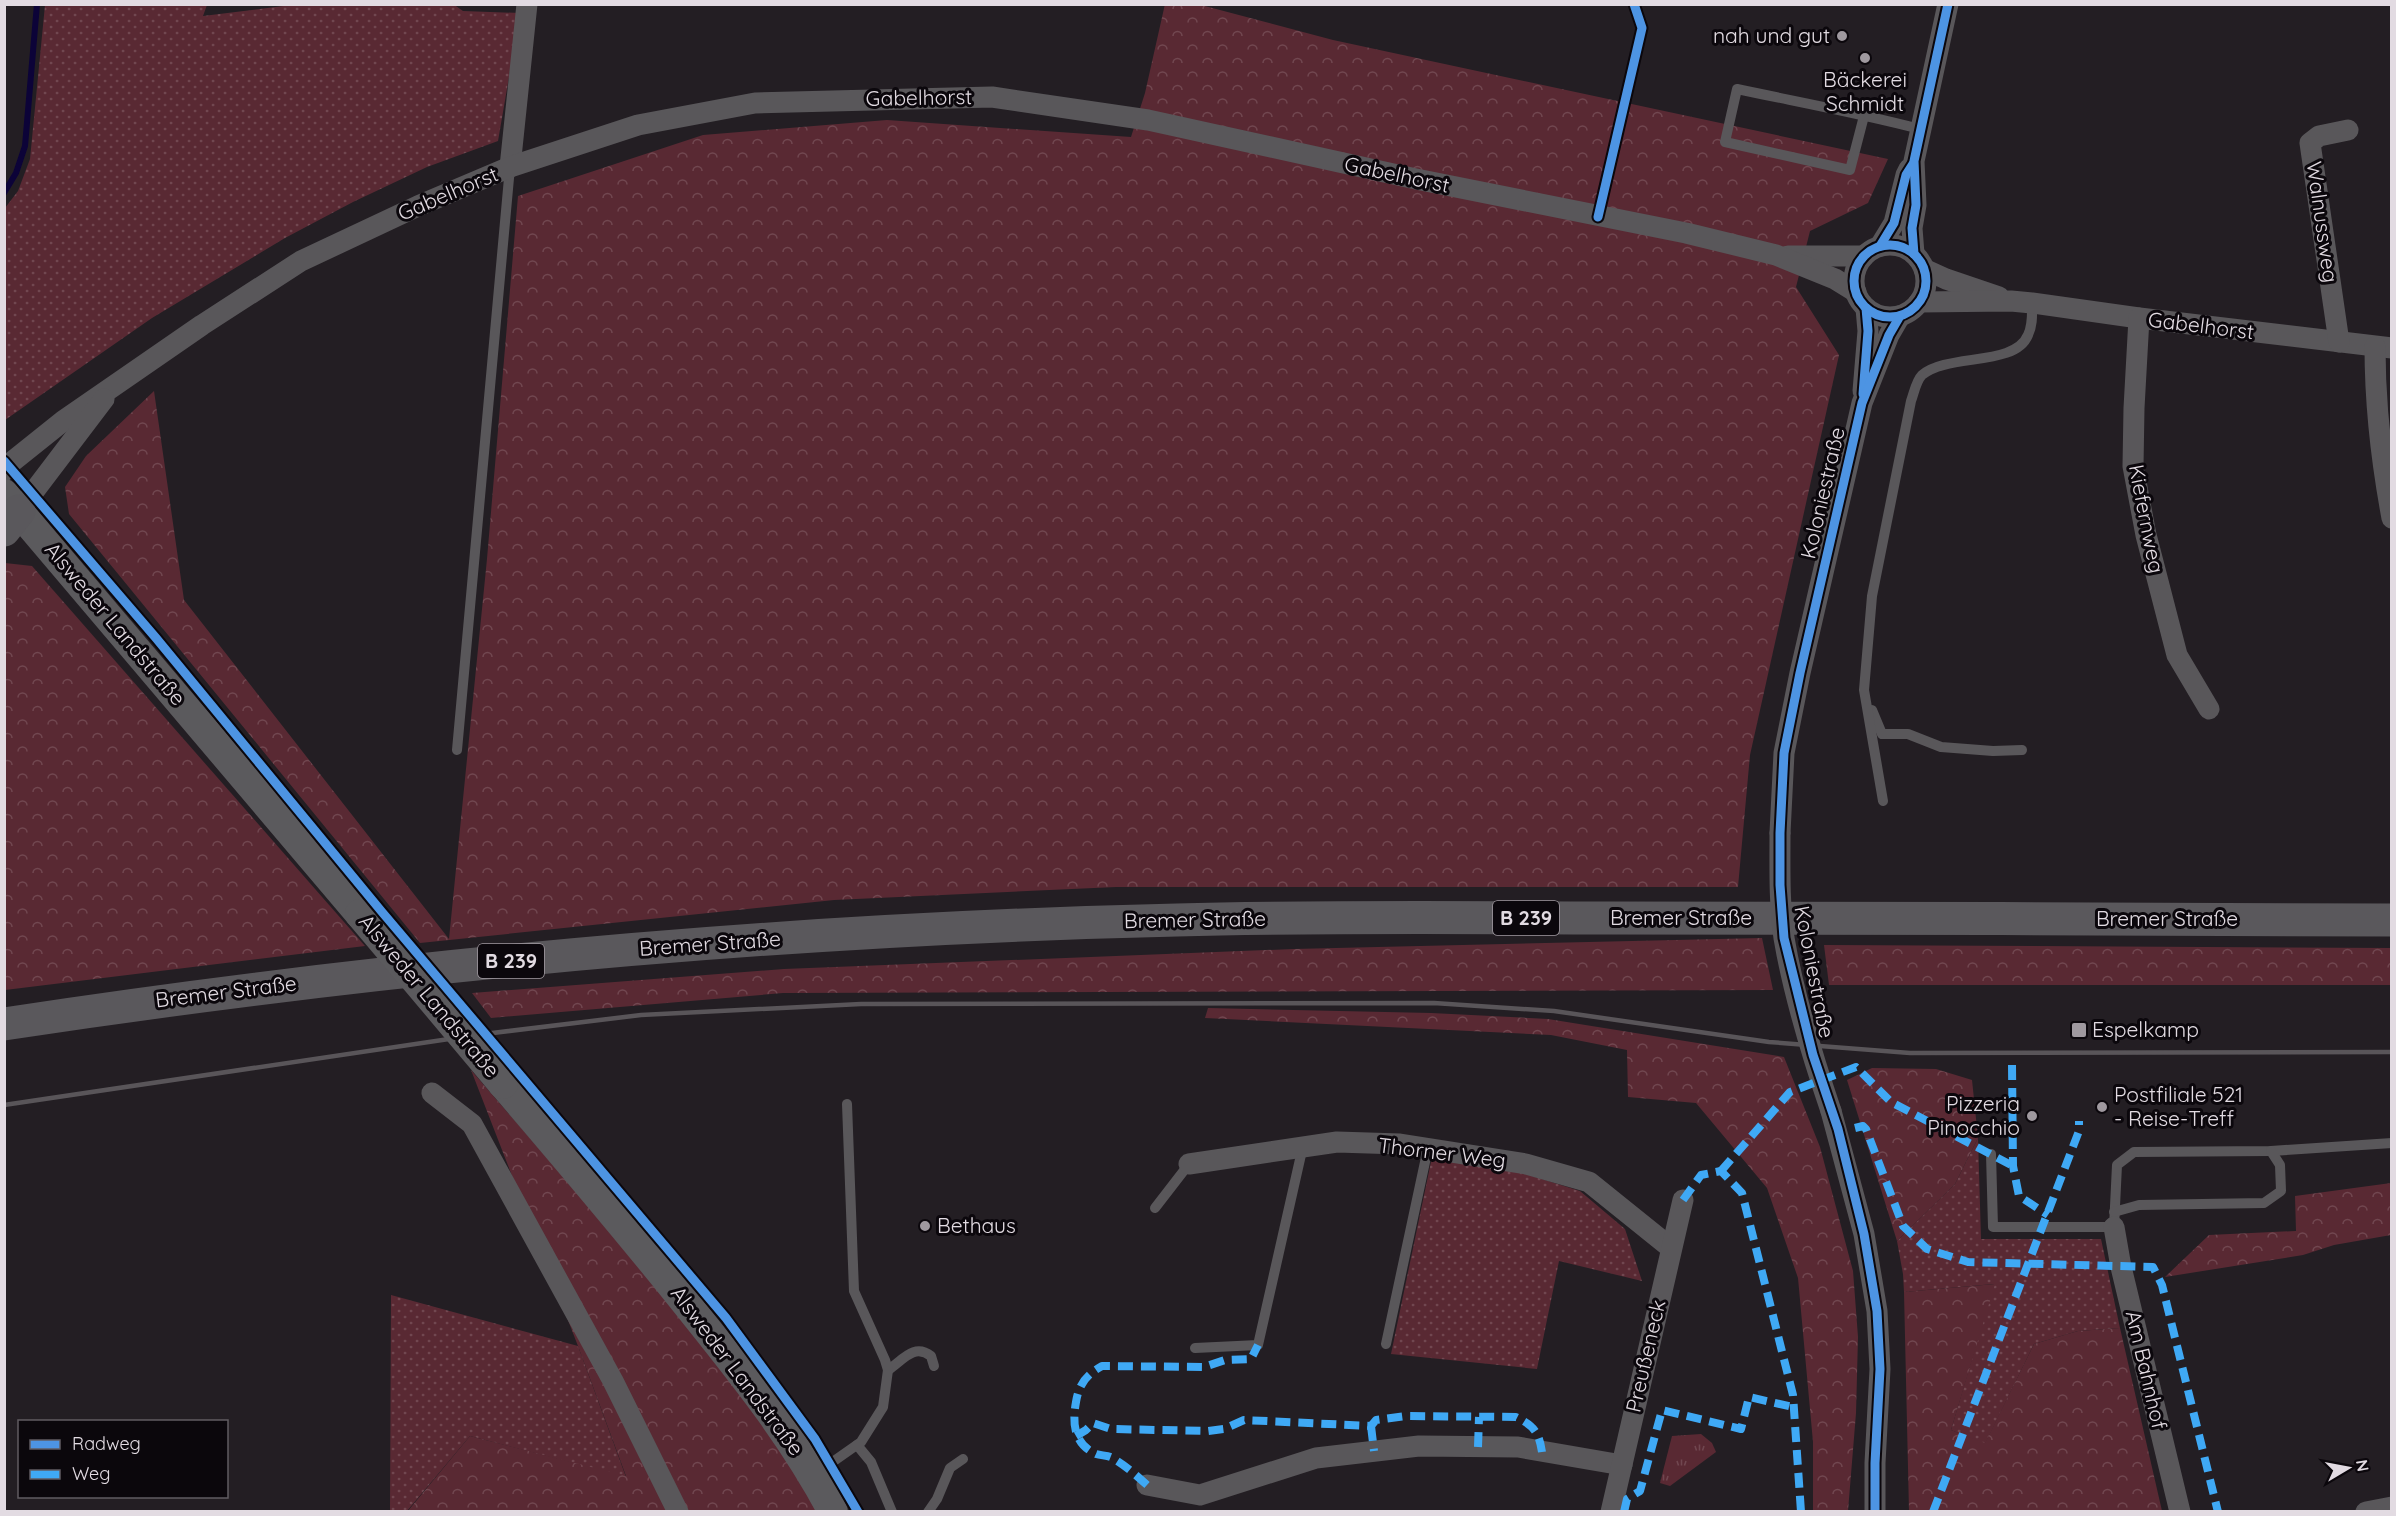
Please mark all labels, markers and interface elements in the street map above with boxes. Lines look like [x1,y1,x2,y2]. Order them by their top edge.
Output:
place label: nah und gut [1713,22,1830,48]
marker: nah und gut [1835,29,1849,43]
marker: Bäckerei Schmidt [1858,51,1872,65]
place label: Bäckerei Schmidt [1823,66,1907,116]
street label: Gabelhorst [865,83,973,111]
street label: Gabelhorst [1342,150,1452,198]
street label: Gabelhorst [393,160,502,226]
street label: Walnussweg [2302,160,2344,284]
street label: Gabelhorst [2147,306,2256,344]
street label: Koloniestraße [1794,424,1850,561]
street label: Kiefernweg [2124,462,2170,575]
street label: Alsweder Landstraße [40,536,192,710]
road number: B 239 [1493,901,1559,935]
street label: Koloniestraße [1789,903,1841,1040]
street label: Bremer Straße [1610,904,1752,930]
street label: Bremer Straße [1124,905,1266,933]
street label: Bremer Straße [2096,905,2238,931]
street label: Alsweder Landstraße [354,908,506,1082]
street label: Bremer Straße [638,925,782,961]
road number: B 239 [478,944,544,978]
street label: Bremer Straße [154,969,298,1013]
place label: Espelkamp [2092,1016,2199,1042]
marker: Espelkamp [2070,1021,2088,1039]
place label: Postfiliale 521 - Reise-Treff [2114,1081,2243,1131]
place label: Pizzeria Pinocchio [1927,1090,2020,1140]
marker: Postfiliale 521 - Reise-Treff [2095,1100,2109,1114]
marker: Pizzeria Pinocchio [2025,1109,2039,1123]
street label: Thorner Weg [1377,1131,1507,1173]
place label: Bethaus [937,1212,1016,1238]
marker: Bethaus [918,1219,932,1233]
street label: Alsweder Landstraße [666,1281,810,1460]
street label: Preußeneck [1619,1297,1671,1415]
street label: Am Bahnhof [2121,1308,2173,1432]
legend [18,1420,228,1498]
text: Radweg [72,1432,141,1455]
north arrow [2318,1438,2378,1498]
text: N [2352,1458,2374,1473]
text: Weg [72,1462,110,1485]

